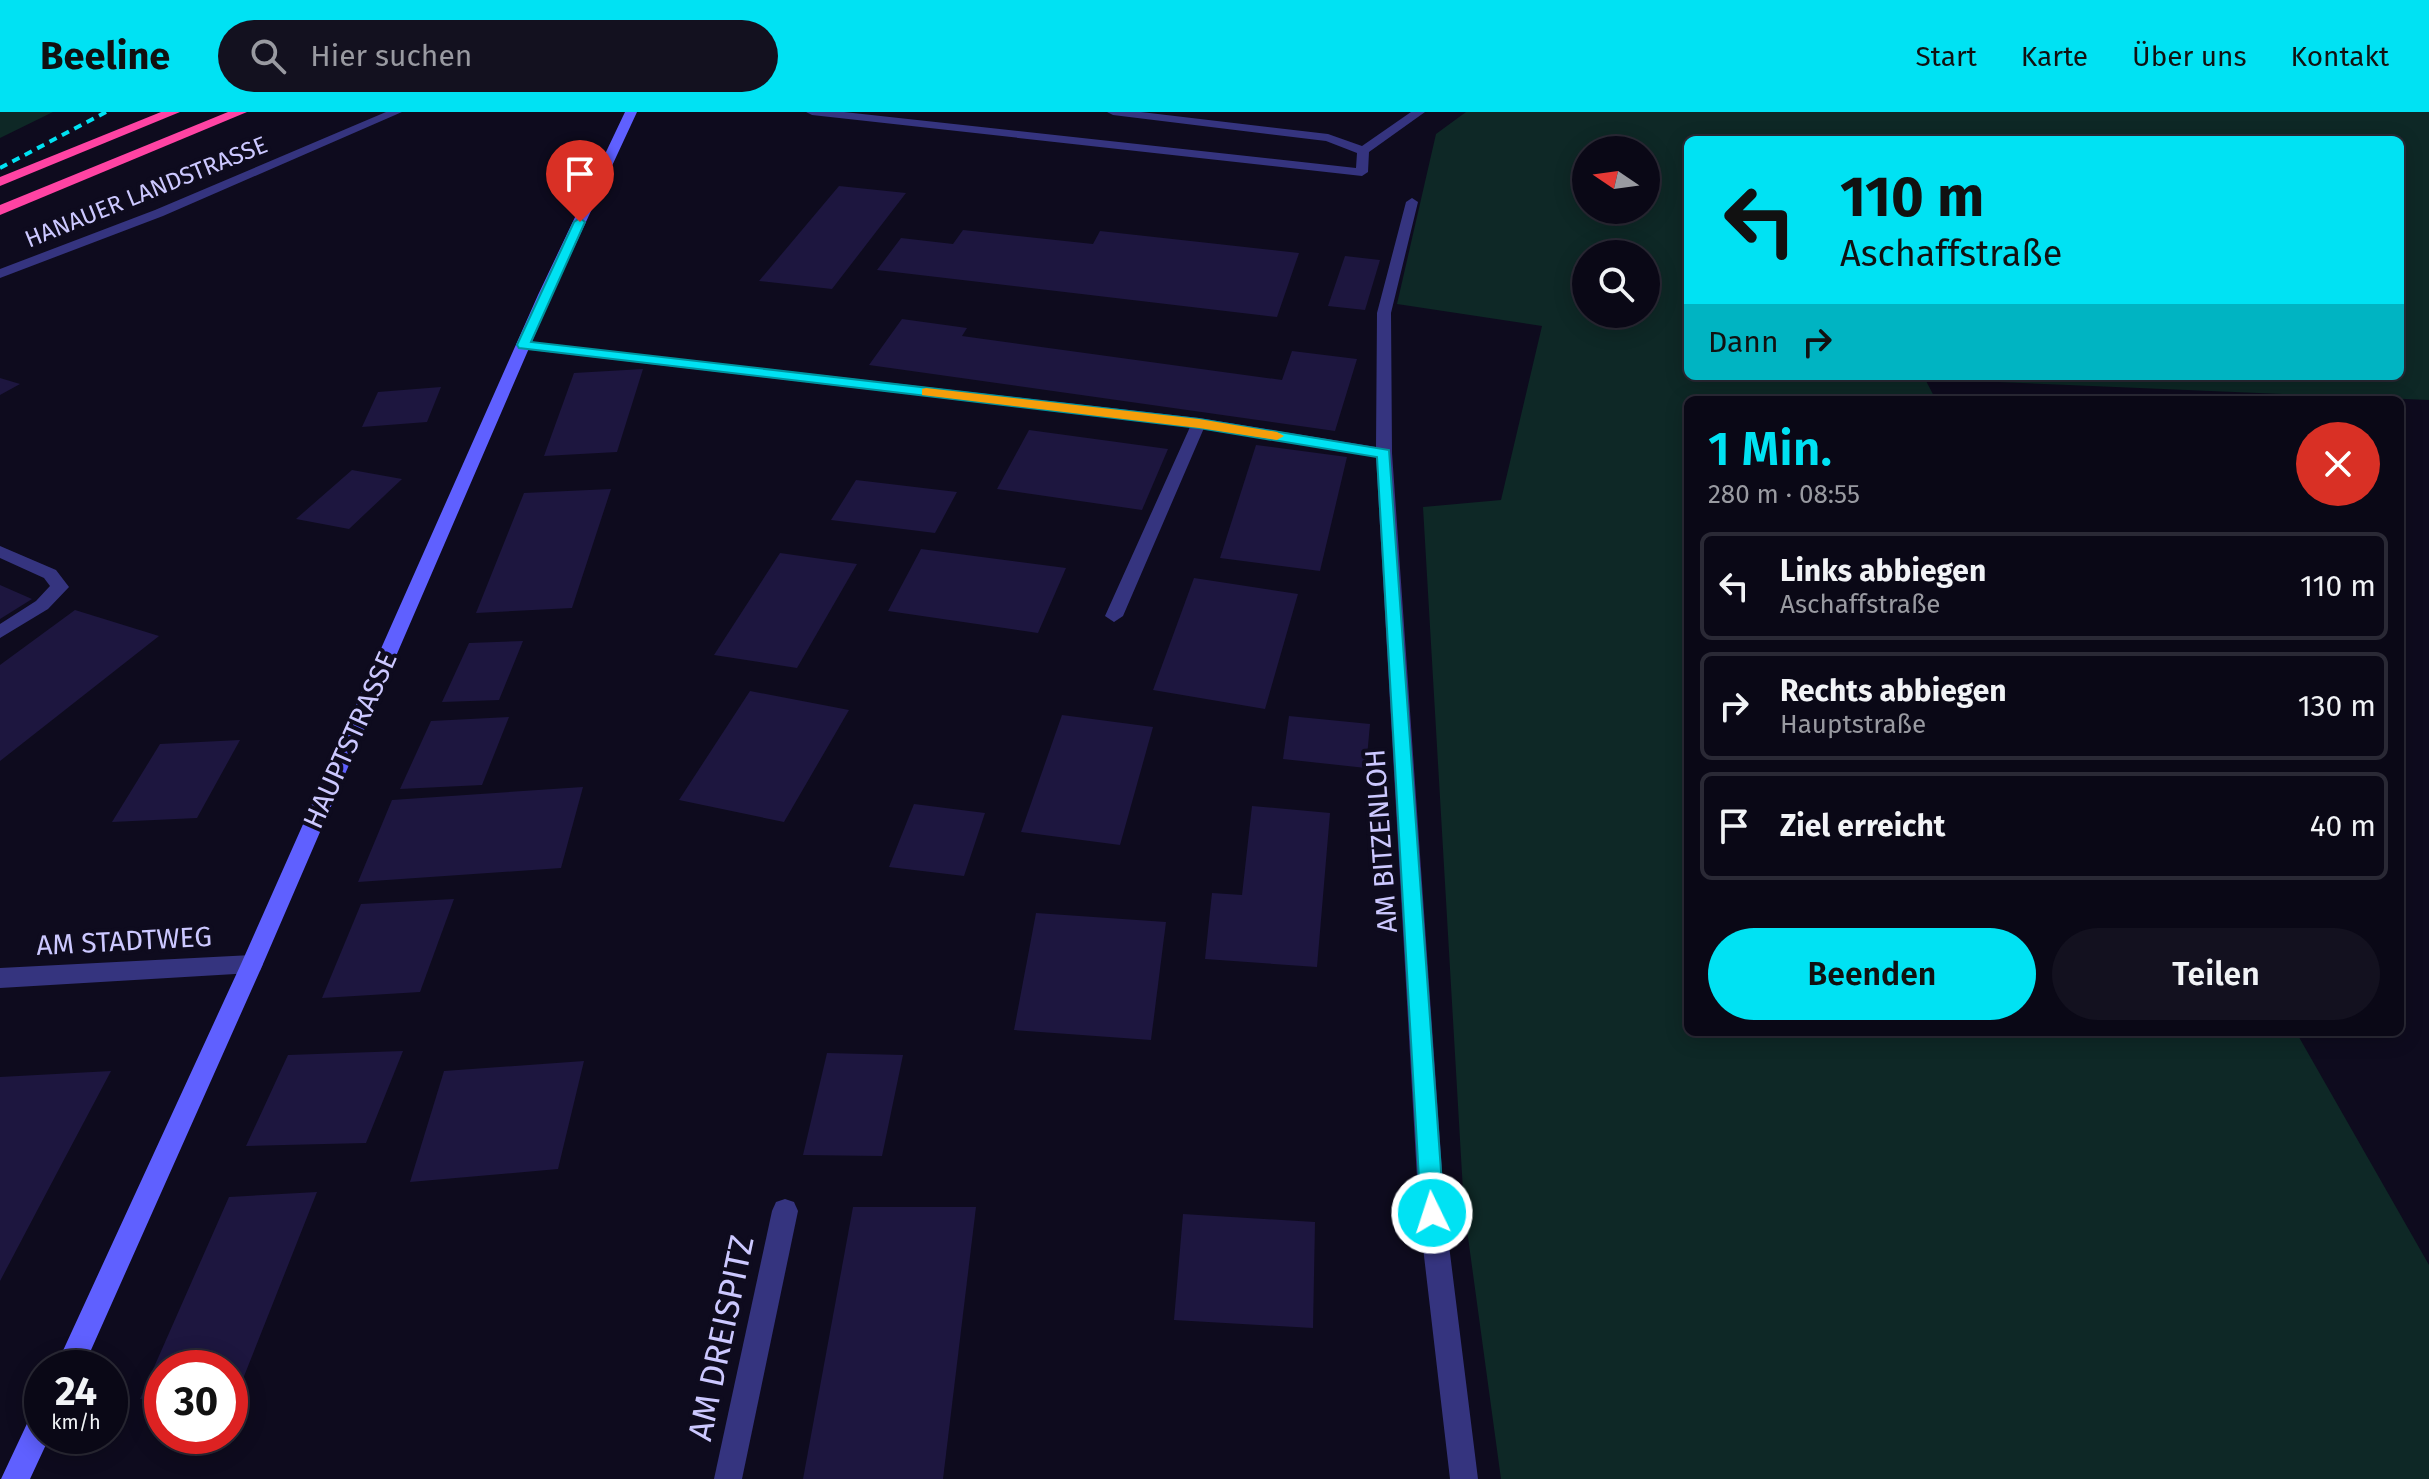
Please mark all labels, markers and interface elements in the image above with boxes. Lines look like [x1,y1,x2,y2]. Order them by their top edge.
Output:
search box [218,20,778,92]
text: Beeline [40,33,170,79]
icon: search [246,34,290,78]
text: Hier suchen [310,38,472,74]
text: Start [1915,40,1977,73]
text: Karte [2021,40,2088,73]
text: Über uns [2132,40,2247,73]
text: Kontakt [2291,40,2389,73]
street label: HANAUER LANDSTRASSE [21,130,271,254]
north arrow [1572,136,1660,224]
map controls [1572,136,1660,328]
pin [546,140,614,222]
icon: arrive [558,152,602,196]
text: 110 m [1840,164,1984,231]
icon: left [1708,168,1812,272]
text: Aschaffstraße [1840,232,2062,276]
button: search [1572,240,1660,328]
icon: right [1795,320,1839,364]
text: Dann [1708,324,1779,360]
text: 1 Min. [1708,420,1832,478]
button: close [2296,422,2380,506]
text: 280 m · 08:55 [1708,479,1860,510]
text: Links abbiegen [1780,553,1986,589]
icon: left [1712,564,1756,608]
text: 110 m [2300,568,2376,604]
text: Aschaffstraße [1780,589,1941,620]
street label: HAUPTSTRASSE [296,646,404,834]
text: Rechts abbiegen [1780,673,2007,709]
icon: right [1712,684,1756,728]
text: 130 m [2298,688,2376,724]
text: Hauptstraße [1780,709,1926,740]
street label: AM BITZENLOH [1358,748,1404,934]
icon: arrive [1712,804,1756,848]
text: Ziel erreicht [1780,808,1945,844]
text: 40 m [2310,808,2376,844]
street label: AM STADTWEG [35,920,213,962]
button: Beenden [1708,928,2036,1020]
button: Teilen [2052,928,2380,1020]
position arrow [1390,1171,1474,1255]
street label: AM DREISPITZ [679,1232,763,1444]
speed limit sign: 30 [144,1350,248,1454]
text: 24 [55,1368,97,1416]
text: km/h [51,1410,101,1434]

